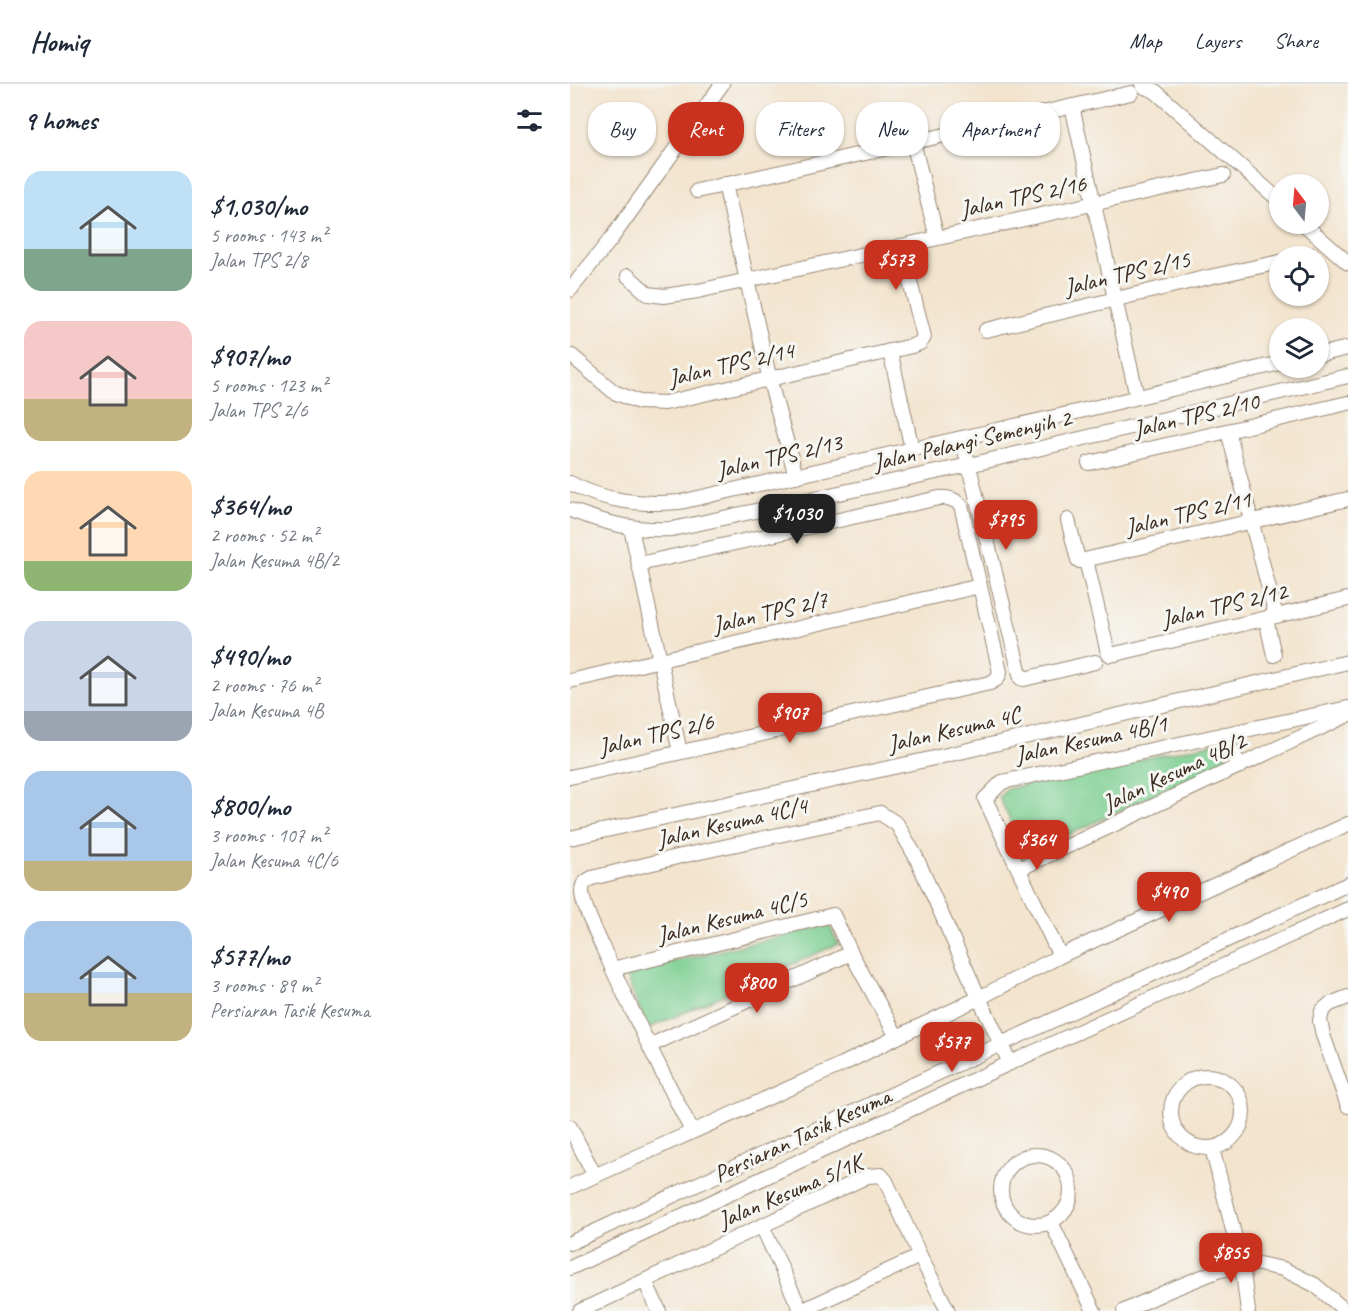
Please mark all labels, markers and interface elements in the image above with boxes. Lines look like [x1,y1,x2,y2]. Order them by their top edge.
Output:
text: Homiq [30,24,88,59]
text: Map [1129,28,1162,54]
text: Layers [1195,28,1241,54]
text: Share [1274,28,1318,54]
chip: Buy [588,102,656,156]
chip: Rent [668,102,744,156]
chip: Filters [756,102,844,156]
chip: New [856,102,928,156]
chip: Apartment [940,102,1060,156]
text: 9 homes [24,104,97,137]
icon: filters [513,104,546,137]
street label: Jalan TPS 2/16 [956,168,1090,224]
north arrow [1269,174,1329,234]
map controls [1269,174,1329,378]
text: $1,030/mo [210,190,307,223]
icon: home [72,195,144,267]
text: 5 rooms · 143 m² [210,223,327,248]
pin: $573 [860,240,932,291]
street label: Jalan TPS 2/15 [1060,244,1194,302]
button: locate [1269,246,1329,306]
text: $573 [878,247,914,272]
text: Jalan TPS 2/8 [210,248,308,273]
button: layers [1269,318,1329,378]
street label: Jalan TPS 2/14 [664,334,799,393]
text: $907/mo [210,340,290,373]
icon: home [72,345,144,417]
text: 5 rooms · 123 m² [210,373,327,398]
street label: Jalan TPS 2/10 [1129,385,1264,444]
text: Jalan TPS 2/6 [210,398,308,423]
street label: Jalan Pelangi Semenyih 2 [869,402,1076,478]
street label: Jalan TPS 2/13 [712,426,847,485]
street label: Jalan TPS 2/11 [1121,484,1255,542]
text: $364/mo [210,490,291,523]
pin: $1,030 [748,494,846,545]
icon: home [72,495,144,567]
pin: $795 [970,500,1042,551]
text: $1,030 [773,501,821,526]
text: $795 [988,507,1024,532]
text: 2 rooms · 52 m² [210,523,318,548]
text: Jalan Kesuma 4B/2 [210,548,339,573]
street label: Jalan TPS 2/12 [1157,575,1292,634]
street label: Jalan TPS 2/7 [709,584,832,640]
text: $490/mo [210,640,290,673]
icon: home [72,645,144,717]
text: 2 rooms · 76 m² [210,673,318,698]
pin: $907 [754,693,826,744]
text: Jalan Kesuma 4B [210,698,323,723]
street label: Jalan Kesuma 4C [884,699,1026,759]
text: $907 [772,700,808,725]
street label: Jalan TPS 2/6 [595,706,718,762]
street label: Jalan Kesuma 4B/1 [1011,708,1171,770]
street label: Jalan Kesuma 4B/2 [1097,725,1252,819]
text: $800/mo [210,790,290,823]
street label: Jalan Kesuma 4C/4 [653,790,812,854]
icon: home [72,795,144,867]
pin: $364 [1001,820,1073,871]
text: 3 rooms · 107 m² [210,823,327,848]
text: $364 [1019,827,1055,852]
text: Jalan Kesuma 4C/6 [210,848,338,873]
pin: $490 [1133,872,1205,923]
text: $490 [1151,879,1187,904]
street label: Jalan Kesuma 4C/5 [653,884,811,950]
text: $577/mo [210,940,289,973]
icon: home [72,945,144,1017]
pin: $800 [721,963,793,1014]
text: $800 [739,970,775,995]
text: 3 rooms · 89 m² [210,973,318,998]
text: Persiaran Tasik Kesuma [210,998,370,1023]
pin: $577 [916,1022,988,1073]
text: $577 [934,1029,970,1054]
street label: Persiaran Tasik Kesuma [709,1080,897,1189]
street label: Jalan Kesuma 5/1K [712,1145,871,1235]
pin: $855 [1195,1233,1267,1284]
text: $855 [1213,1240,1249,1265]

